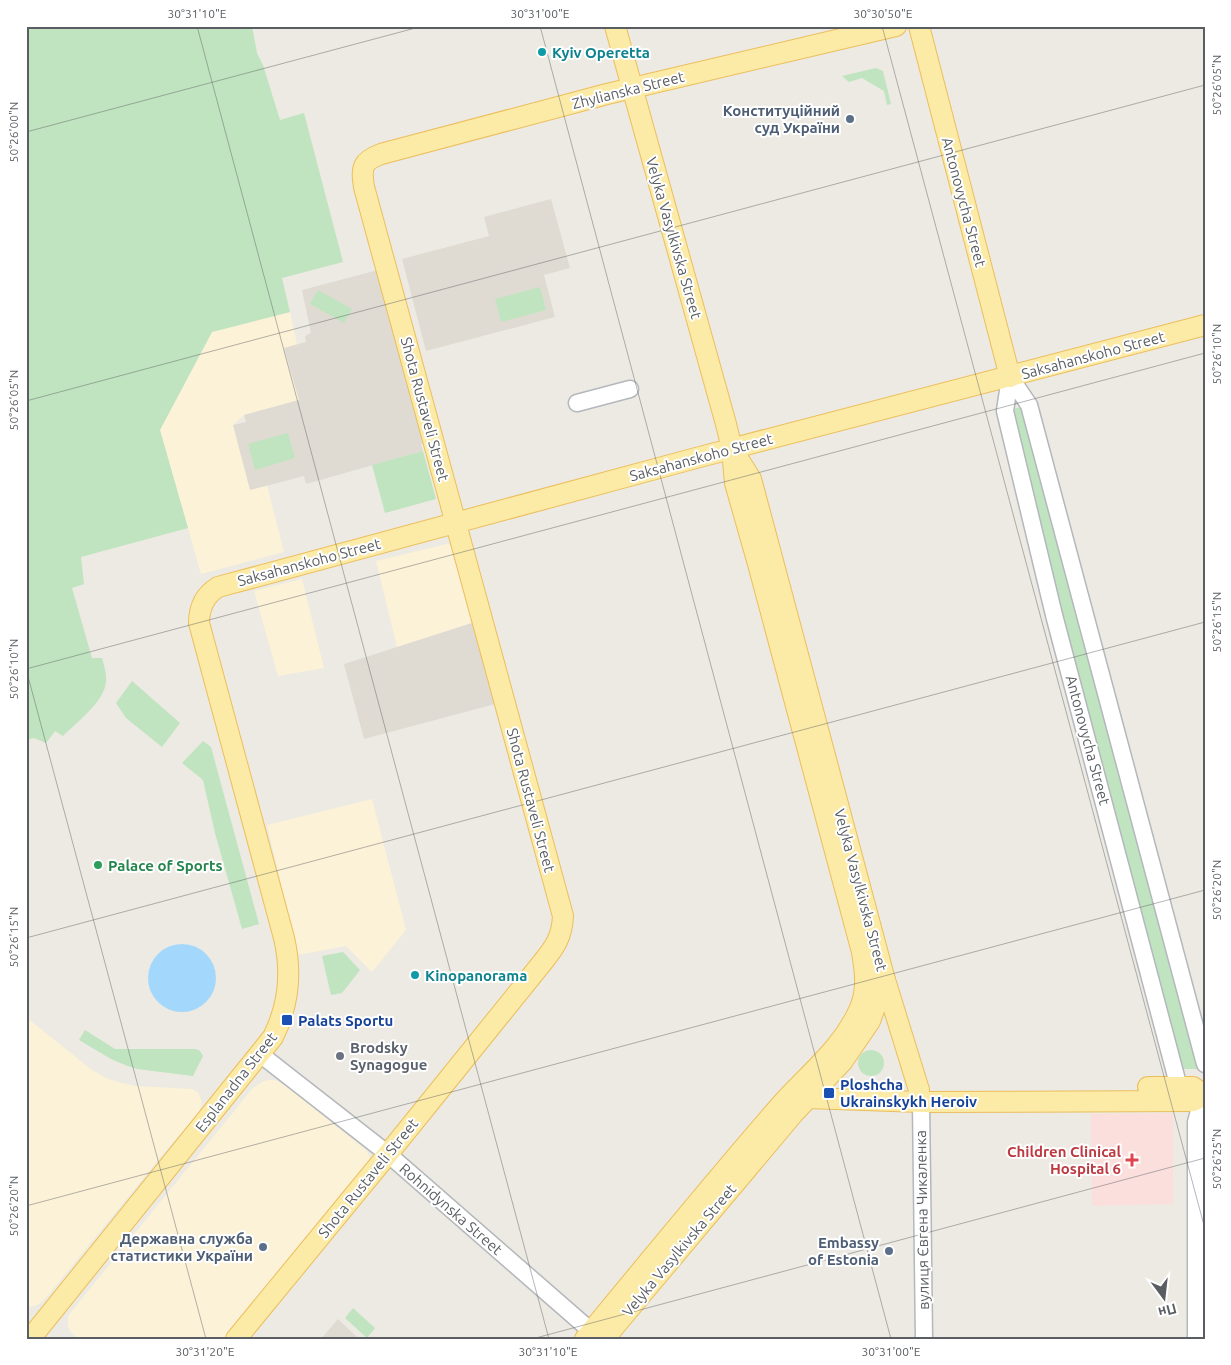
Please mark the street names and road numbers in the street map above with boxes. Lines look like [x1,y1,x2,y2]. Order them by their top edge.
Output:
street label: Zhylianska Street [570,68,686,112]
street label: Antonovycha Street [938,135,990,269]
street label: Velyka Vasylkivska Street [643,155,705,321]
street label: Saksahanskoho Street [1020,328,1167,382]
street label: Shota Rustaveli Street [398,335,452,483]
street label: Saksahanskoho Street [628,430,775,484]
street label: Saksahanskoho Street [236,535,383,589]
street label: Antonovycha Street [1062,673,1114,807]
street label: Shota Rustaveli Street [504,726,558,874]
street label: Velyka Vasylkivska Street [831,807,891,973]
street label: Esplanadna Street [192,1029,280,1135]
street label: Shota Rustaveli Street [315,1115,421,1241]
street label: вулиця Євгена Чикаленка [912,1130,932,1310]
street label: Rohnidynska Street [396,1160,506,1258]
street label: Velyka Vasylkivska Street [619,1180,739,1320]

